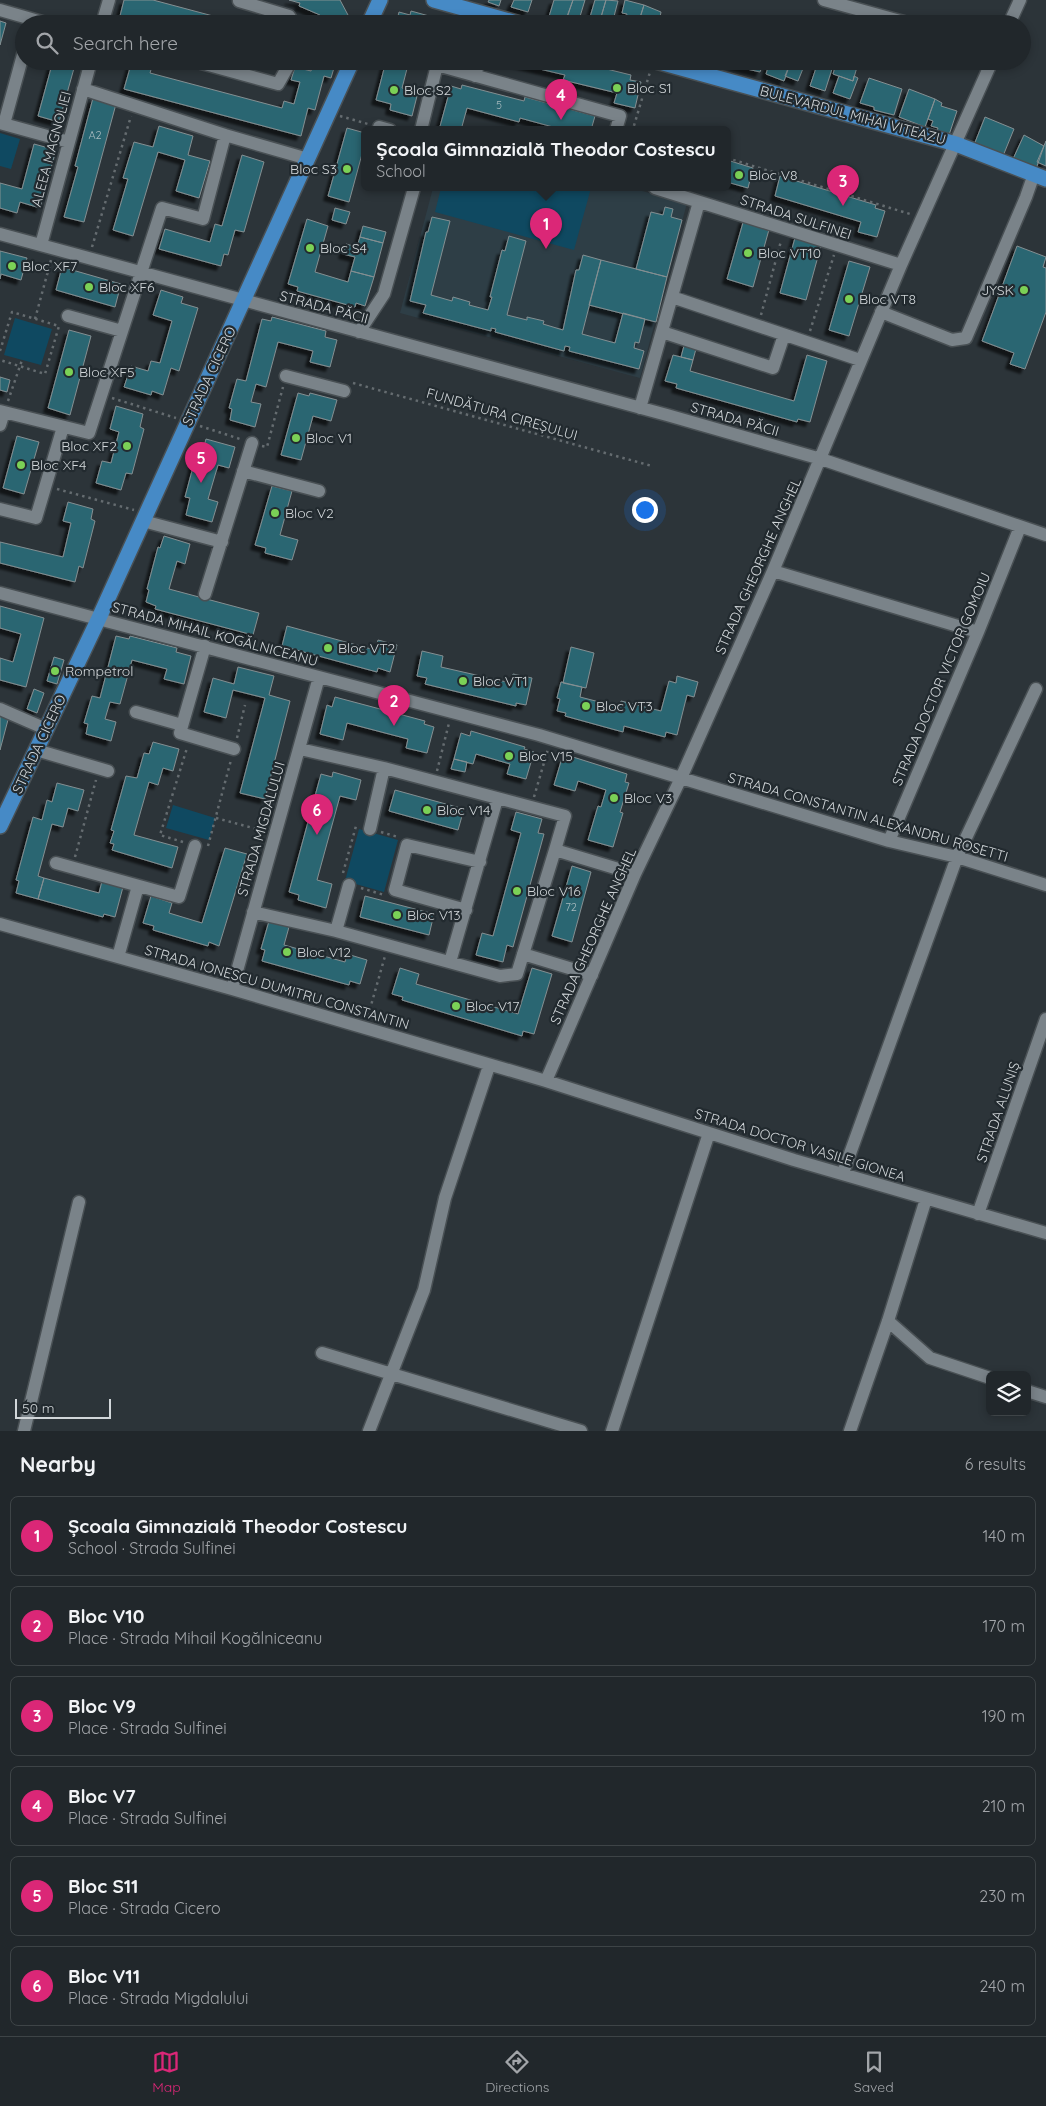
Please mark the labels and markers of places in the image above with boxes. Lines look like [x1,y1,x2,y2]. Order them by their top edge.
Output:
pin: 4 [545,79,577,120]
place label: Bloc S1 [627,79,672,97]
place label: Bloc S2 [404,81,452,99]
marker: Bloc S1 [611,82,623,94]
marker: Bloc S2 [388,84,400,96]
place label: Bloc S3 [290,160,337,178]
marker: Bloc S3 [341,163,353,175]
pin: 3 [827,165,859,206]
place label: Bloc V8 [749,166,798,184]
marker: Bloc V8 [733,169,745,181]
pin: 1 [530,208,562,249]
place label: Bloc S4 [320,239,367,257]
marker: Bloc S4 [304,242,316,254]
place label: Bloc VT10 [758,244,821,262]
marker: Bloc VT10 [742,247,754,259]
place label: Bloc XF7 [22,257,77,275]
marker: Bloc XF7 [6,260,18,272]
place label: Bloc XF6 [99,278,155,296]
marker: Bloc XF6 [83,281,95,293]
place label: JYSK [981,281,1014,299]
marker: JYSK [1018,284,1030,296]
place label: Bloc VT8 [859,290,916,308]
marker: Bloc VT8 [843,293,855,305]
place label: Bloc XF5 [79,363,135,381]
marker: Bloc XF5 [63,366,75,378]
place label: Bloc V1 [306,429,352,447]
marker: Bloc V1 [290,432,302,444]
place label: Bloc XF2 [61,437,117,455]
marker: Bloc XF2 [121,440,133,452]
pin: 5 [185,442,217,483]
place label: Bloc XF4 [31,456,86,474]
marker: Bloc XF4 [15,459,27,471]
place label: Bloc V2 [285,504,334,522]
marker: Bloc V2 [269,507,281,519]
place label: Bloc VT2 [338,639,396,657]
marker: Bloc VT2 [322,642,334,654]
place label: Rompetrol [65,662,133,680]
marker: Rompetrol [49,665,61,677]
place label: Bloc VT1 [473,672,528,690]
marker: Bloc VT1 [457,675,469,687]
pin: 2 [378,685,410,726]
place label: Bloc VT3 [596,697,653,715]
marker: Bloc VT3 [580,700,592,712]
place label: Bloc V15 [519,747,573,765]
marker: Bloc V15 [503,750,515,762]
place label: Bloc V3 [624,789,672,807]
marker: Bloc V3 [608,792,620,804]
pin: 6 [301,794,333,835]
place label: Bloc V14 [437,801,490,819]
marker: Bloc V14 [421,804,433,816]
place label: Bloc V16 [527,882,581,900]
marker: Bloc V16 [511,885,523,897]
place label: Bloc V13 [407,906,461,924]
marker: Bloc V13 [391,909,403,921]
place label: Bloc V12 [297,943,351,961]
marker: Bloc V12 [281,946,293,958]
place label: Bloc V17 [466,997,519,1015]
marker: Bloc V17 [450,1000,462,1012]

